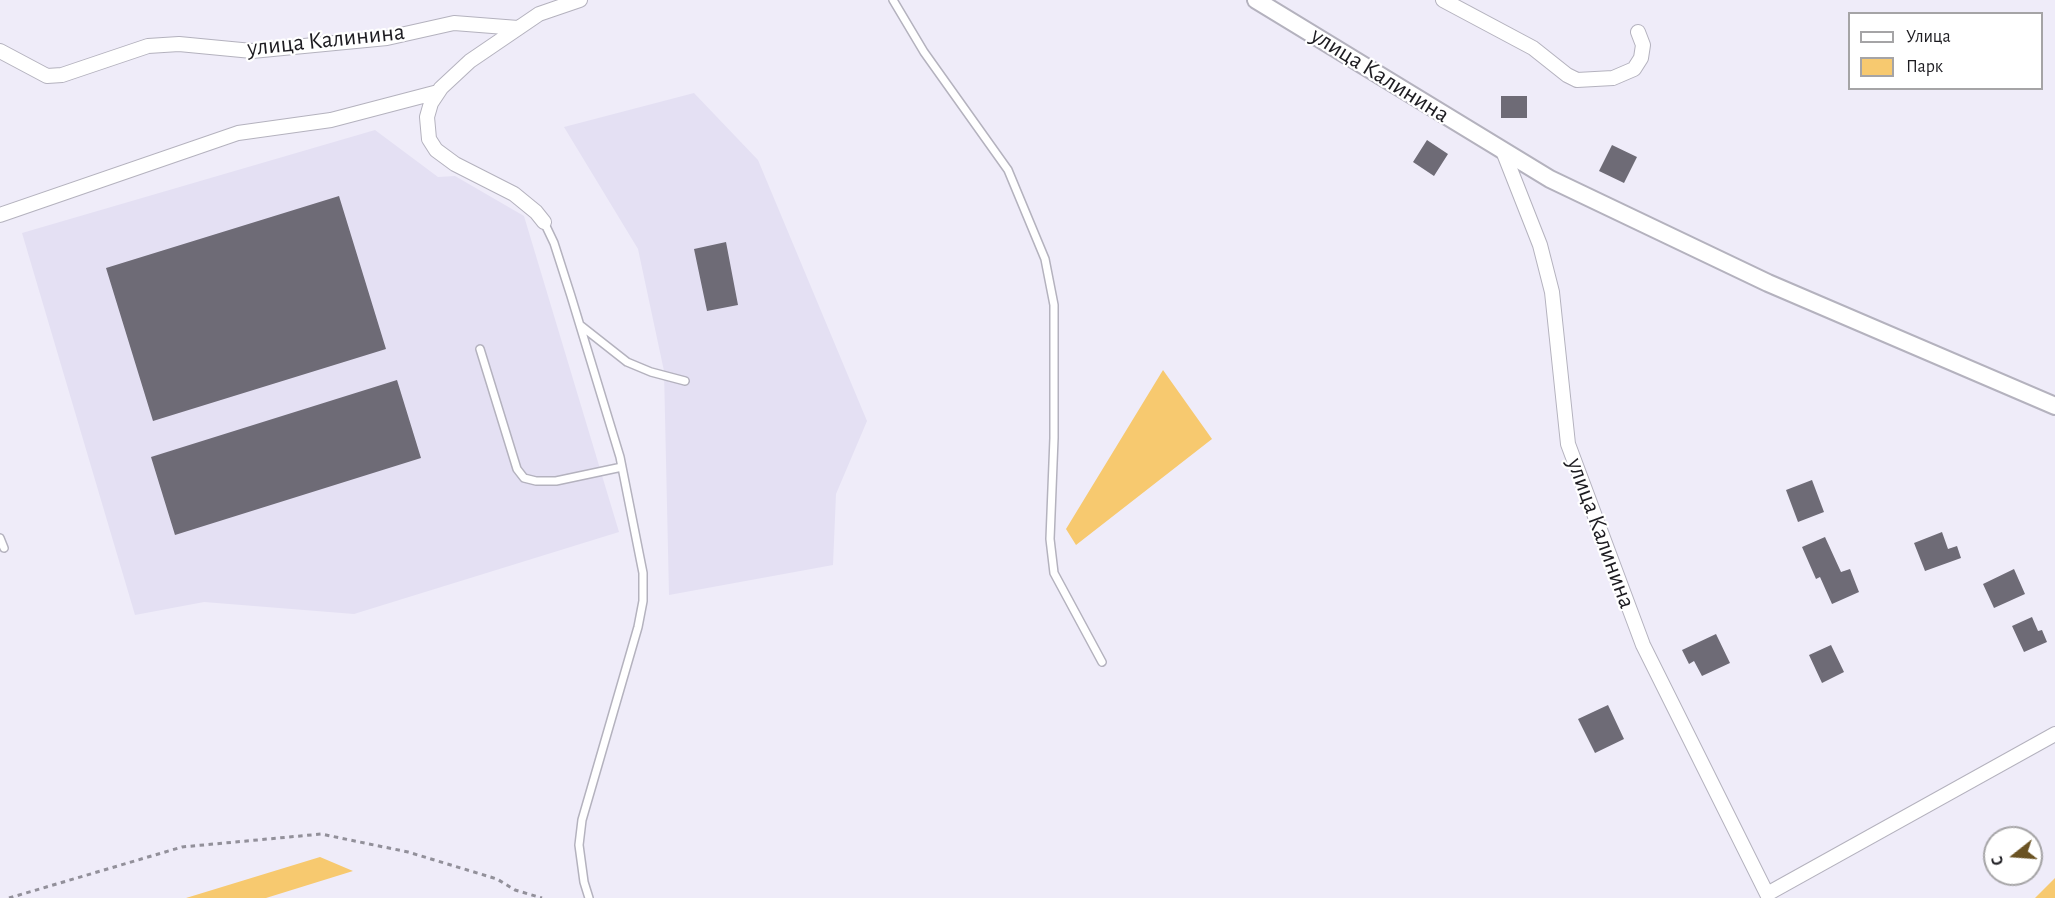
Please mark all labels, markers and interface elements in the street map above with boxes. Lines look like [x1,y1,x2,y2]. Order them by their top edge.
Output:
legend [1848,12,2043,90]
street label: улица Калинина [246,17,406,63]
street label: улица Калинина [1305,21,1455,129]
text: Улица [1906,28,1951,46]
text: Парк [1906,58,1943,76]
street label: улица Калинина [1560,454,1642,612]
north arrow [1983,826,2043,886]
text: С [1989,854,2007,867]

